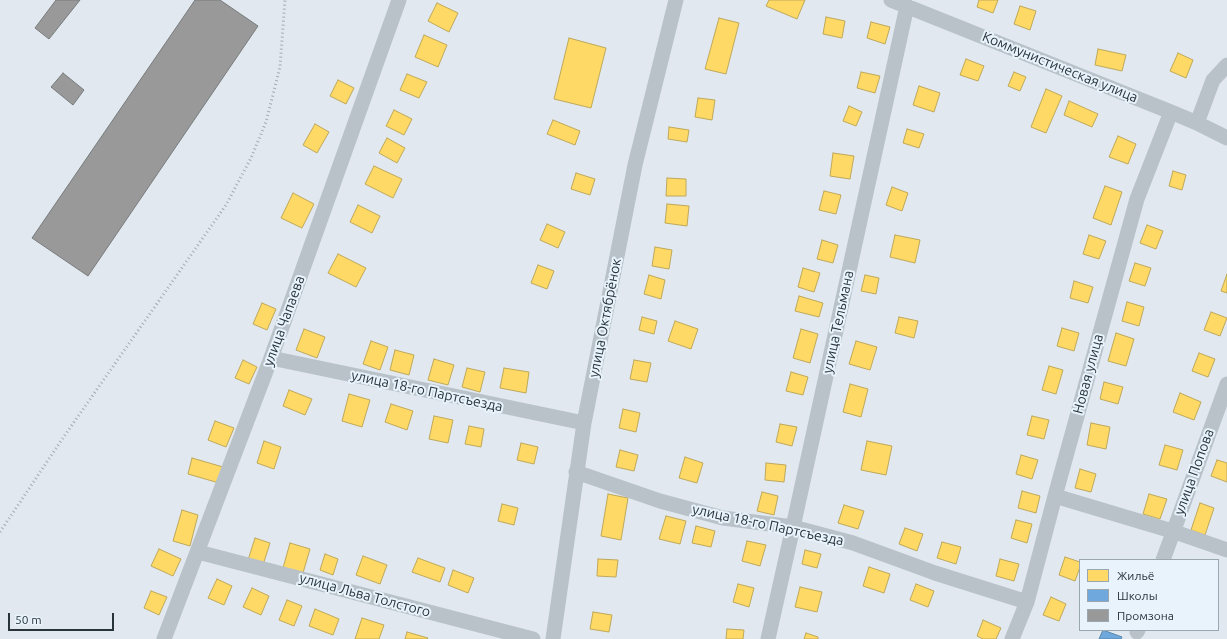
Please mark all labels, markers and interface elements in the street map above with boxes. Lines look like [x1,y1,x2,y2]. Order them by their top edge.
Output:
street label: Коммунистическая улица [980,28,1140,106]
street label: улица Октябрёнок [585,257,625,379]
street label: улица Тельмана [819,269,857,375]
street label: улица Чапаева [260,273,308,369]
street label: Новая улица [1069,332,1107,416]
street label: улица 18-го Партсъезда [350,367,504,415]
street label: улица Попова [1171,427,1217,517]
street label: улица 18-го Партсъезда [691,501,845,549]
legend [1079,559,1219,631]
street label: улица Льва Толстого [298,569,432,621]
text: Жильё [1117,569,1154,582]
text: Школы [1117,589,1158,602]
scale bar [10,605,116,631]
text: Промзона [1117,609,1174,622]
text: 50 m [15,613,42,626]

